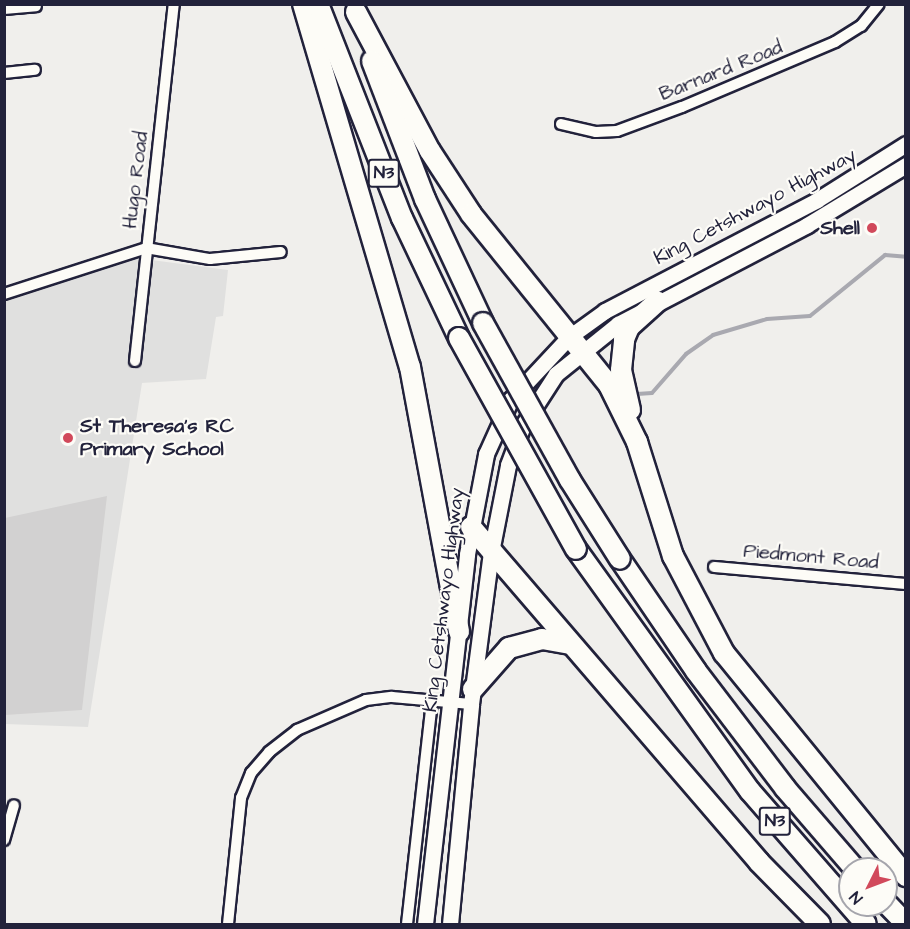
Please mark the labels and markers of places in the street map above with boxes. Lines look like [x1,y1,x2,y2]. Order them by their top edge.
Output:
place label: Shell [820,216,860,240]
marker: Shell [865,221,879,235]
place label: St Theresa's RC Primary School [80,414,234,461]
marker: St Theresa's RC Primary School [61,431,75,445]

